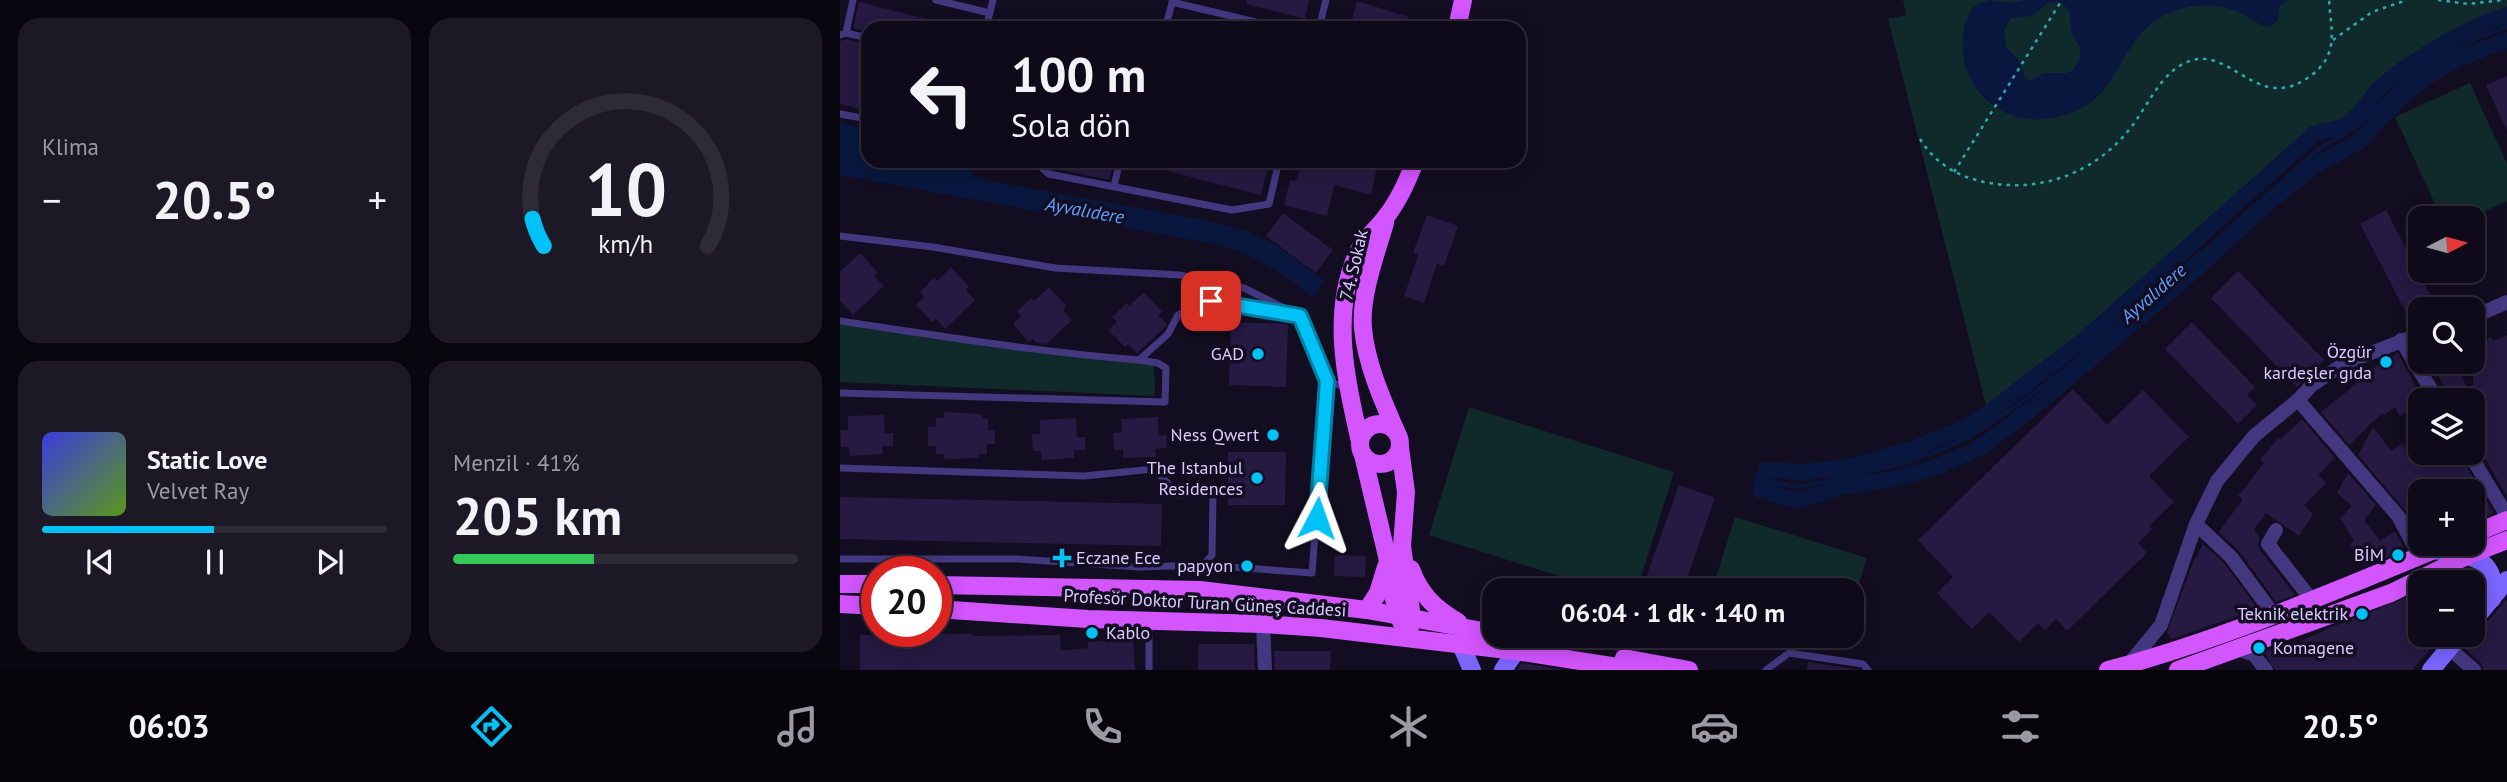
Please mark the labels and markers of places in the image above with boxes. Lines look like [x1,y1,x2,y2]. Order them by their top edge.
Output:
pin [1181,271,1241,331]
place label: Özgür kardeşler gıda [2263,340,2372,384]
place label: GAD [1211,342,1244,365]
marker: GAD [1250,346,1266,362]
marker: Özgür kardeşler gıda [2378,354,2394,370]
place label: Ness Qwert [1171,423,1259,446]
marker: Ness Qwert [1265,427,1281,443]
place label: The Istanbul Residences [1147,456,1244,500]
marker: The Istanbul Residences [1249,470,1265,486]
place label: BİM [2354,543,2384,566]
place label: Eczane Ece [1076,546,1161,569]
marker: BİM [2390,547,2406,563]
marker: Eczane Ece [1054,550,1070,566]
place label: papyon [1177,554,1233,577]
marker: papyon [1239,558,1255,574]
place label: Teknik elektrik [2237,602,2348,625]
marker: Teknik elektrik [2354,606,2370,622]
place label: Kablo [1106,621,1150,644]
marker: Kablo [1084,625,1100,641]
place label: Komagene [2273,636,2354,659]
marker: Komagene [2251,640,2267,656]

